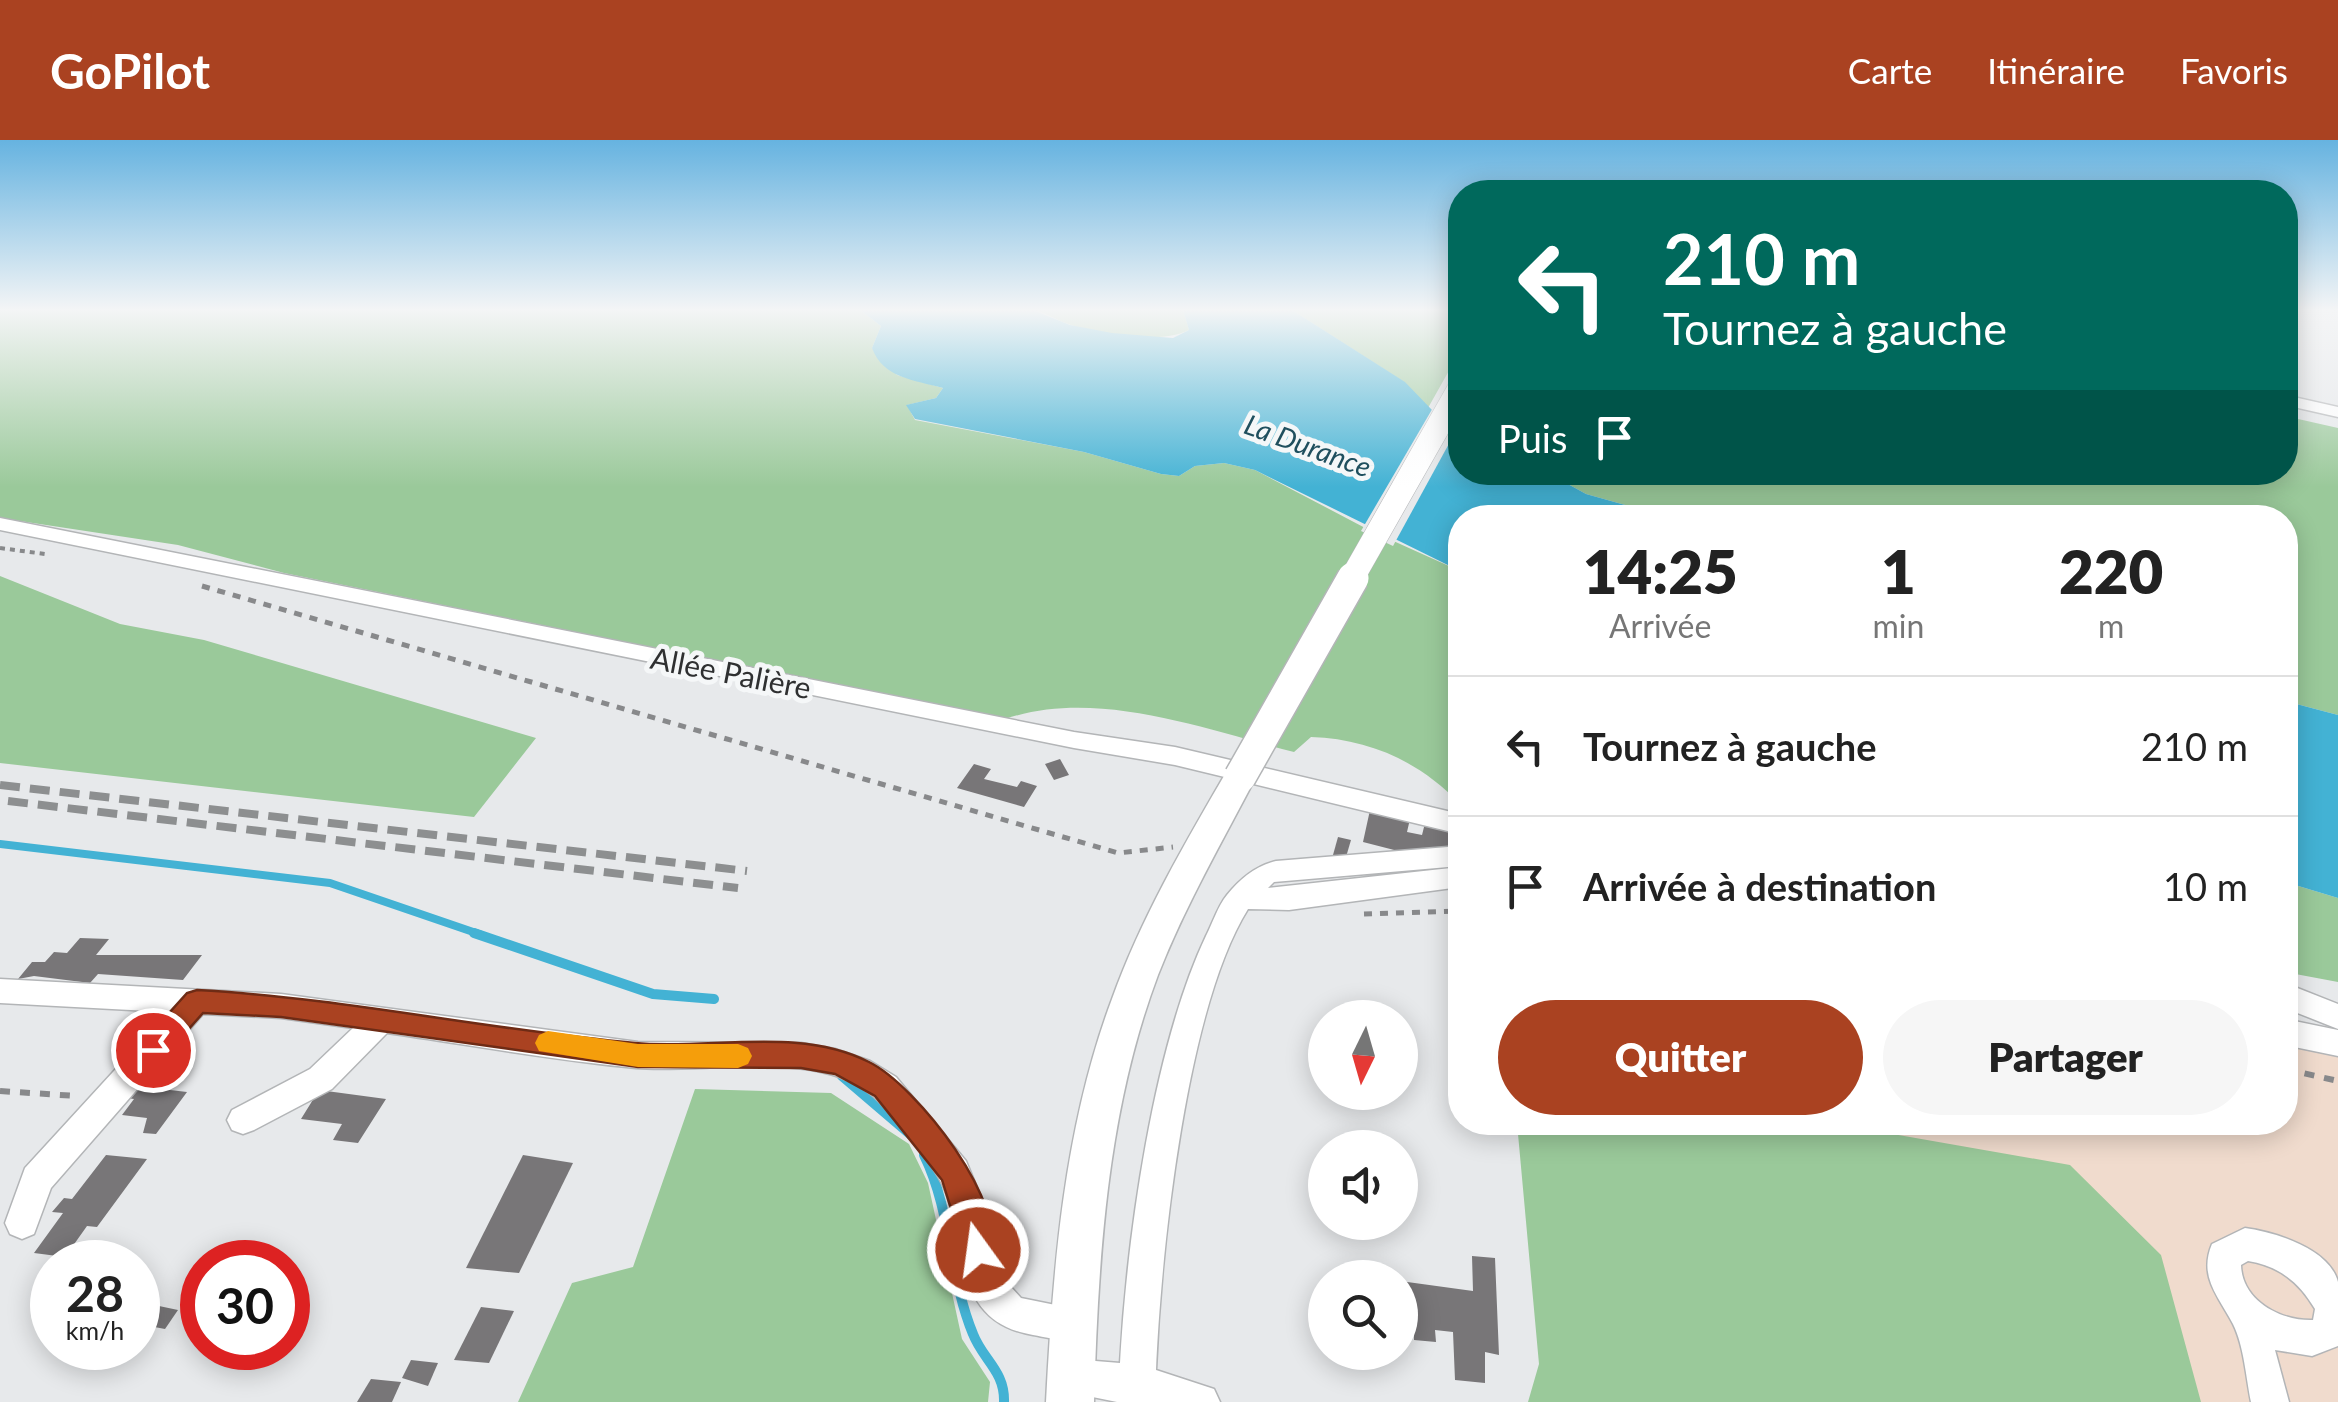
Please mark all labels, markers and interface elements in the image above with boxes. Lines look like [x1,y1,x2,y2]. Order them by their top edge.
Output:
text: GoPilot [50,42,210,99]
text: Carte [1848,49,1932,91]
text: Itinéraire [1987,49,2125,91]
text: Favoris [2180,49,2288,91]
text: 210 m [1663,216,1860,300]
icon: left [1498,220,1628,350]
text: Tournez à gauche [1663,301,2007,355]
water label: La Durance [1240,406,1376,484]
icon: arrive [1587,410,1642,465]
text: Puis [1498,415,1567,461]
text: 14:25 [1583,535,1738,607]
text: 1 [1881,535,1916,607]
text: 220 [2059,535,2163,607]
text: Arrivée [1609,606,1711,645]
text: min [1872,606,1924,645]
text: m [2098,606,2124,645]
street label: Allée Palière [648,639,814,705]
icon: left [1498,719,1553,774]
text: Tournez à gauche [1583,723,1876,769]
text: 210 m [2141,723,2248,769]
icon: arrive [1498,859,1553,914]
text: Arrivée à destination [1583,863,1936,909]
text: 10 m [2163,863,2248,909]
north arrow [1308,1000,1418,1110]
map controls [1308,1000,1418,1370]
button: Quitter [1498,1000,1863,1115]
button: Partager [1883,1000,2248,1115]
pin [111,1008,196,1093]
icon: arrive [126,1023,181,1078]
button: sound [1308,1130,1418,1240]
position arrow [926,1198,1030,1302]
speed limit sign: 30 [180,1240,310,1370]
button: search [1308,1260,1418,1370]
text: 28 [66,1263,124,1323]
text: km/h [66,1315,124,1345]

